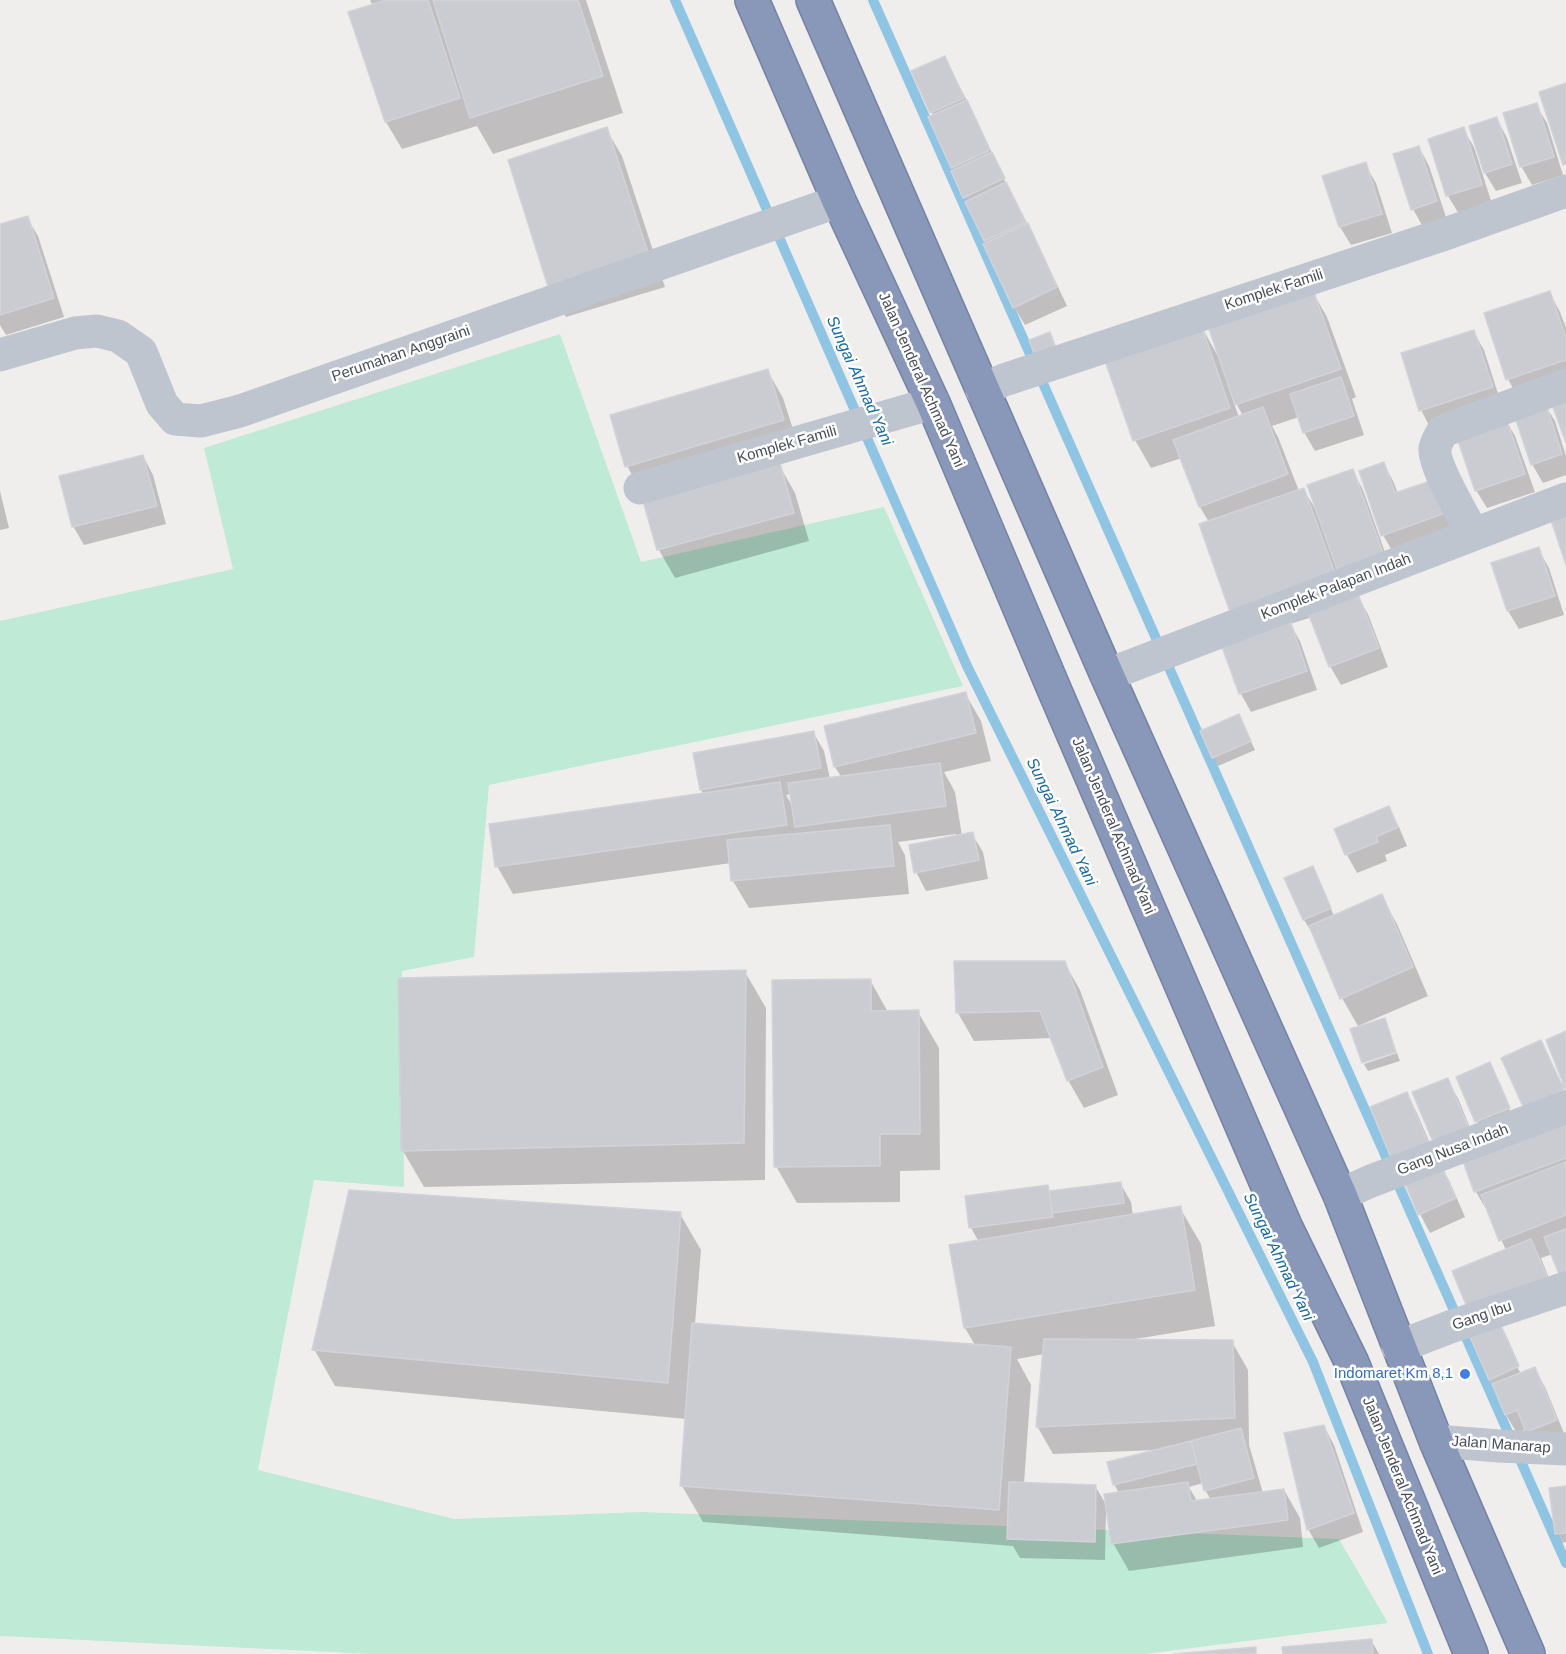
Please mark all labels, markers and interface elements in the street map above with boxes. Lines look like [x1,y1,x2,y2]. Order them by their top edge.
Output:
street label: Komplek Famili [1222,266,1326,314]
street label: Jalan Jenderal Achmad Yani [874,290,968,470]
water label: Sungai Ahmad Yani [822,313,896,449]
street label: Perumahan Anggraini [329,322,473,386]
street label: Komplek Famili [735,422,839,468]
street label: Komplek Palapan Indah [1258,550,1414,624]
street label: Jalan Jenderal Achmad Yani [1068,735,1158,917]
water label: Sungai Ahmad Yani [1022,755,1100,889]
street label: Gang Nusa Indah [1395,1121,1511,1179]
water label: Sungai Ahmad Yani [1239,1190,1317,1324]
street label: Gang Ibu [1450,1297,1514,1335]
place label: Indomaret Km 8,1 [1334,1365,1453,1383]
marker: Indomaret Km 8,1 [1458,1367,1472,1381]
street label: Jalan Jenderal Achmad Yani [1358,1395,1446,1577]
street label: Jalan Manarap [1451,1433,1551,1457]

